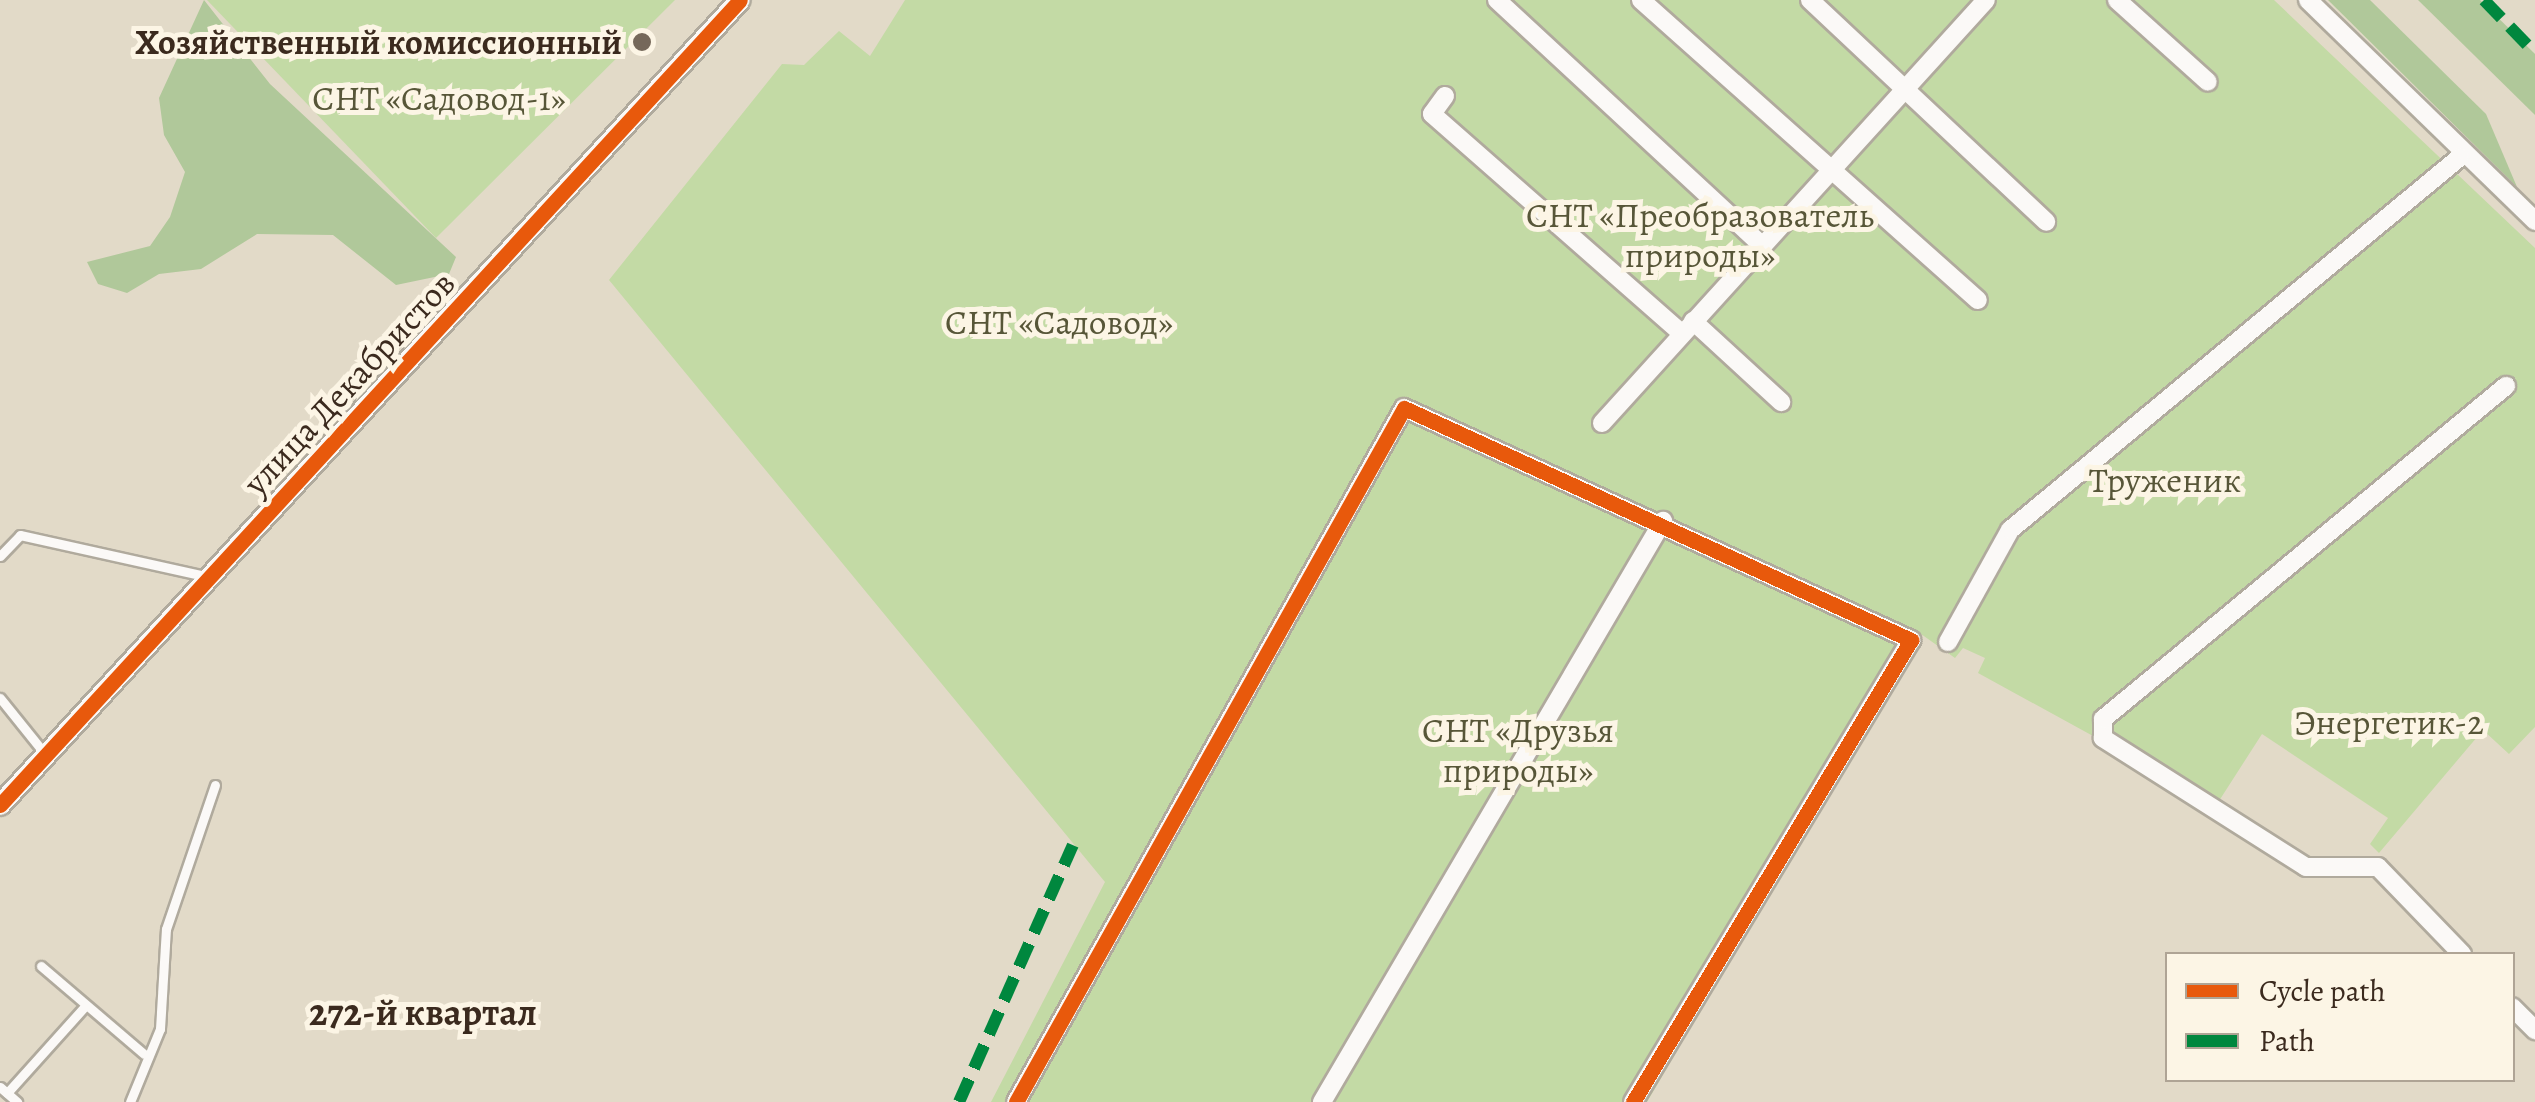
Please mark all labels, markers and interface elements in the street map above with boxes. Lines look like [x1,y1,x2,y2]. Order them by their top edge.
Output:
place label: Хозяйственный комиссионный [135,21,622,63]
marker: Хозяйственный комиссионный [631,31,653,53]
park label: СНТ «Садовод-1» [312,77,566,119]
park label: СНТ «Преобразователь природы» [1526,194,1874,276]
street label: улица Декабристов [235,262,463,504]
park label: СНТ «Садовод» [945,301,1173,343]
park label: Труженик [2089,459,2241,501]
park label: Энергетик-2 [2294,701,2484,743]
park label: СНТ «Друзья природы» [1422,709,1614,791]
legend [2165,952,2515,1082]
text: Cycle path [2259,971,2386,1011]
district label: 272-й квартал [309,990,537,1036]
text: Path [2259,1021,2315,1061]

